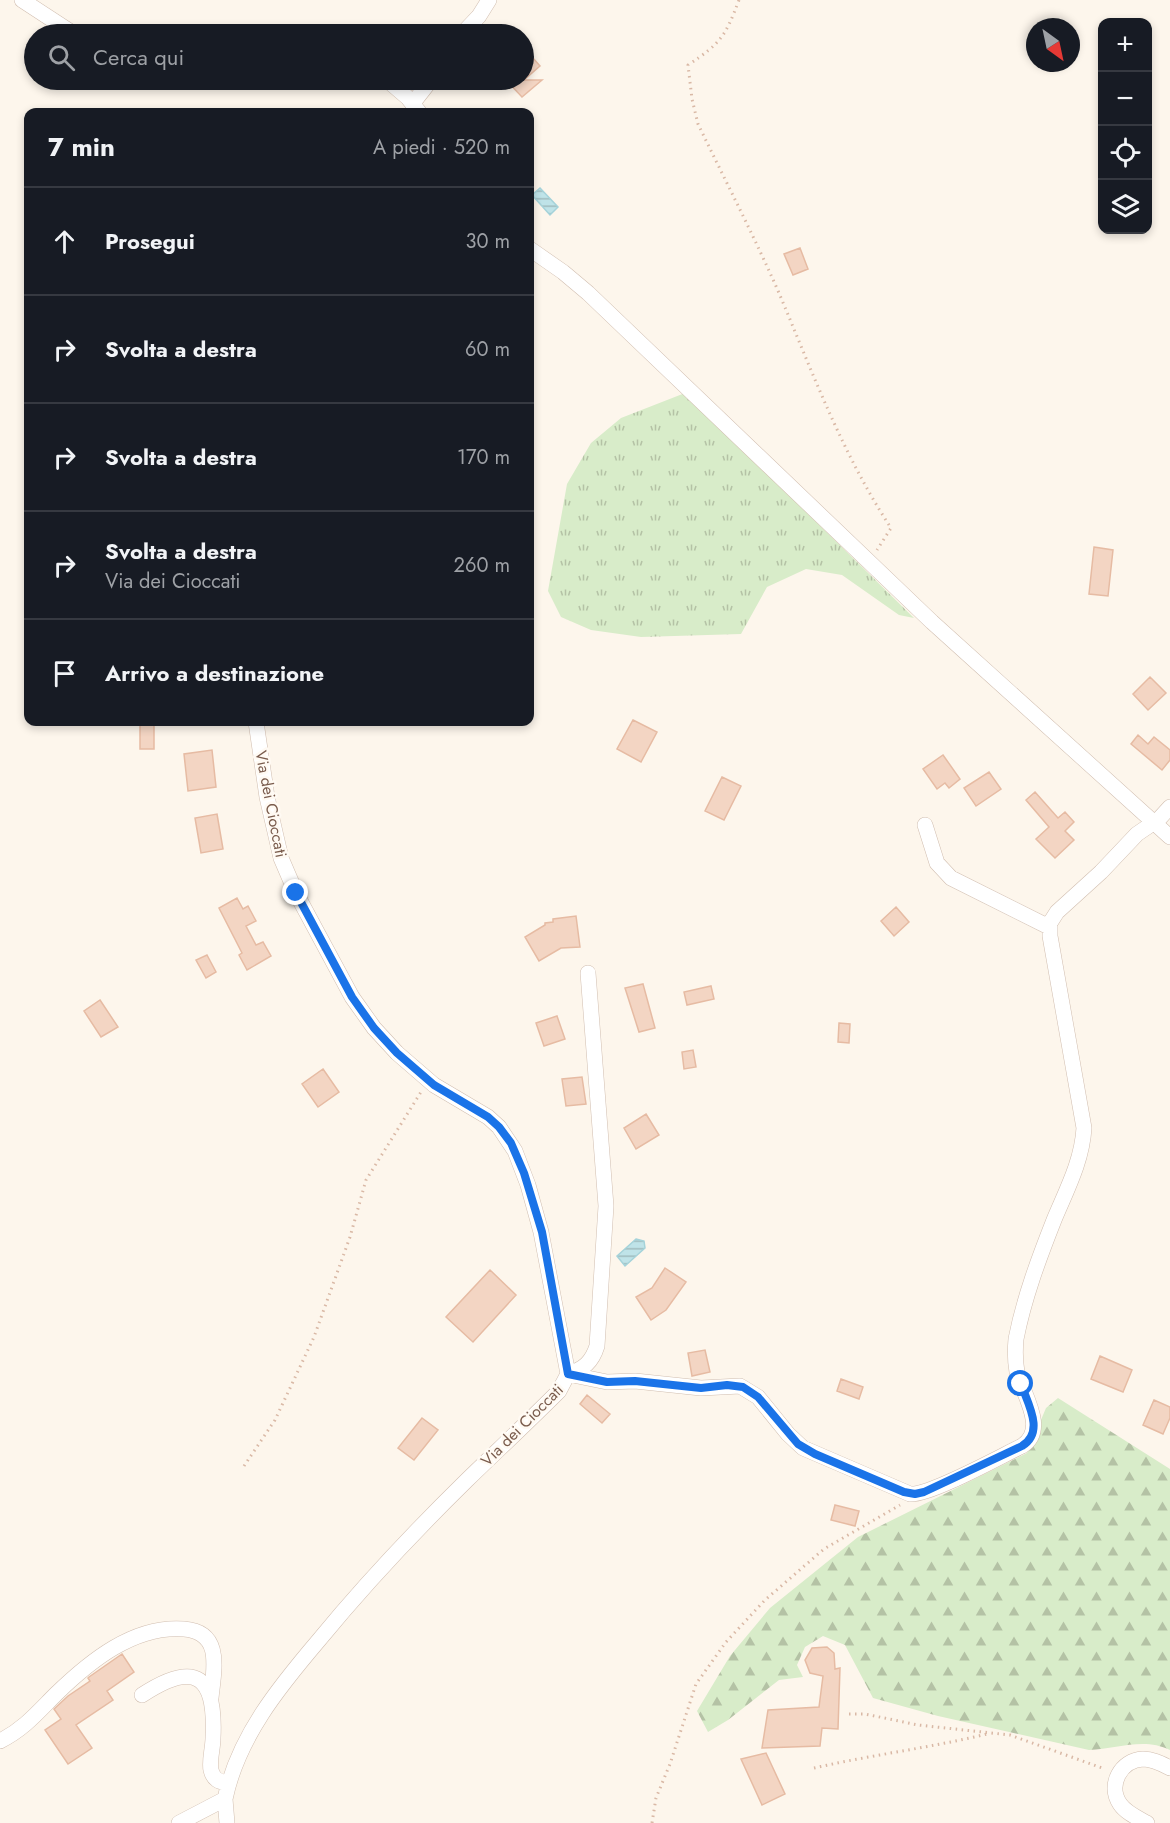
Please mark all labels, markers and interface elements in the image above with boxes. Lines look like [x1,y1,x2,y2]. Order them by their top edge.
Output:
north arrow [1026,18,1080,72]
map controls [1098,18,1152,234]
button: + [1098,18,1152,72]
search box [24,24,534,90]
icon: search [45,41,78,74]
text: Cerca qui [93,41,184,73]
button: − [1098,72,1152,126]
button: locate [1098,126,1152,180]
text: 7 min [48,128,115,166]
text: A piedi · 520 m [373,133,510,162]
button: layers [1098,180,1152,234]
icon: ahead [48,225,81,258]
text: Prosegui [105,225,195,257]
text: 30 m [465,227,510,256]
icon: right [48,333,81,366]
text: Svolta a destra [105,333,257,365]
text: 60 m [465,335,510,364]
icon: right [48,441,81,474]
text: Svolta a destra [105,441,257,473]
text: 170 m [457,443,510,472]
text: Svolta a destra [105,535,257,567]
icon: right [48,549,81,582]
text: 260 m [454,551,510,580]
text: Via dei Cioccati [105,567,240,596]
icon: arrive [48,657,81,690]
text: Arrivo a destinazione [105,657,324,689]
street label: Via dei Cioccati [249,749,293,859]
route end [282,879,308,905]
route start [1007,1370,1033,1396]
street label: Via dei Cioccati [476,1379,568,1471]

